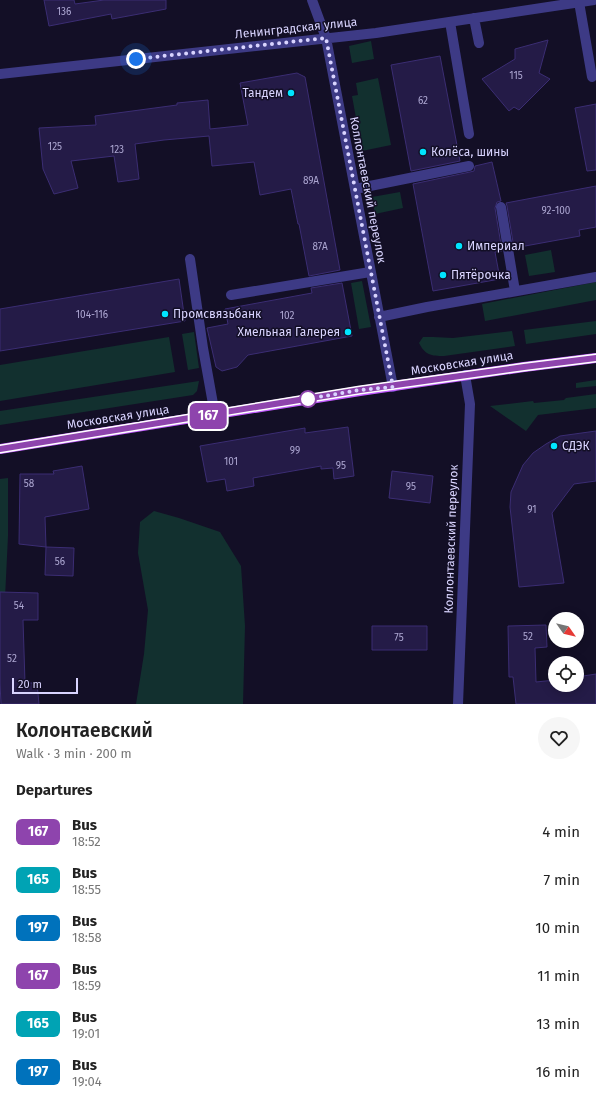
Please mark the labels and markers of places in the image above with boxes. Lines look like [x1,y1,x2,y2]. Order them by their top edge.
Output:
place label: Тандем [242,86,283,100]
marker: Тандем [286,88,296,98]
place label: Колёса, шины [431,145,509,159]
marker: Колёса, шины [418,147,428,157]
place label: Империал [467,239,525,253]
marker: Империал [454,241,464,251]
place label: Пятёрочка [451,268,511,282]
marker: Пятёрочка [438,270,448,280]
place label: Промсвязьбанк [173,307,262,321]
marker: Промсвязьбанк [160,309,170,319]
place label: Хмельная Галерея [237,325,340,339]
marker: Хмельная Галерея [343,327,353,337]
unlabelled marker [299,390,317,408]
place label: СДЭК [562,439,590,453]
marker: СДЭК [549,441,559,451]

